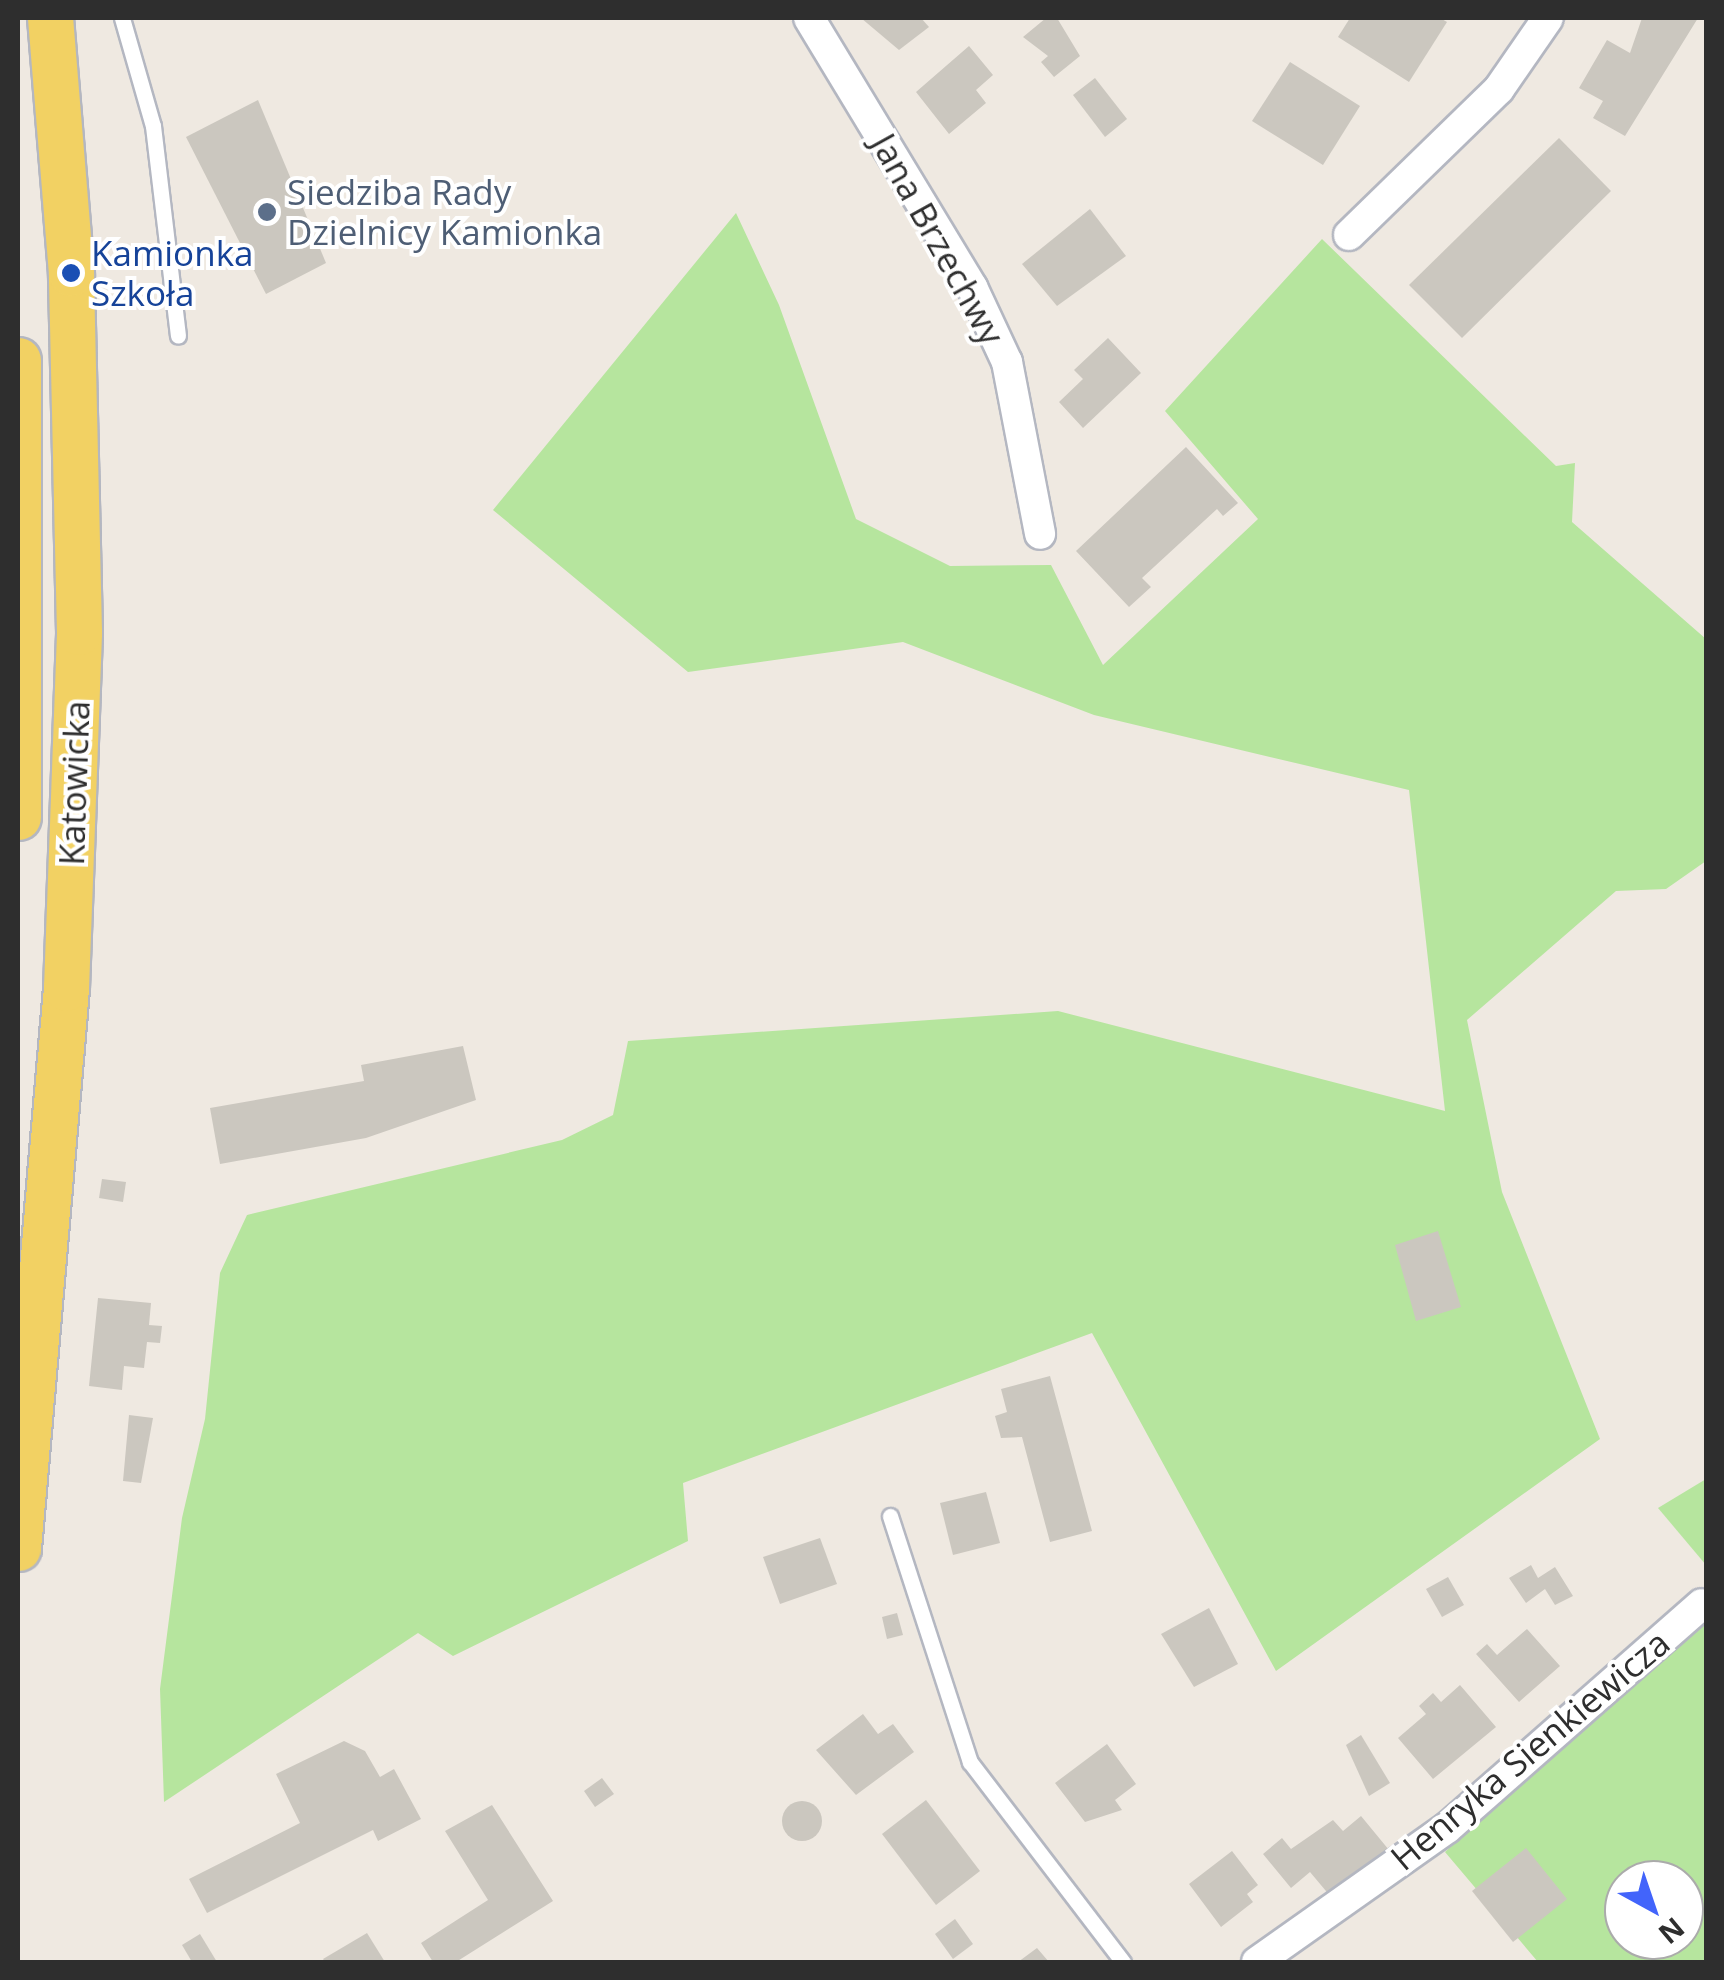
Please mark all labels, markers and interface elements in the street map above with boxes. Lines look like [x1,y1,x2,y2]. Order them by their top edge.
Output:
street label: Jana Brzechwy [863,126,1013,352]
place label: Siedziba Rady Dzielnicy Kamionka [287,171,602,253]
marker: Siedziba Rady Dzielnicy Kamionka [256,201,278,223]
place label: Kamionka Szkoła [91,232,253,314]
marker: Kamionka Szkoła [60,262,82,284]
street label: Katowicka [50,700,98,866]
street label: Henryka Sienkiewicza [1382,1621,1678,1879]
north arrow [1604,1860,1704,1960]
text: N [1651,1910,1693,1953]

